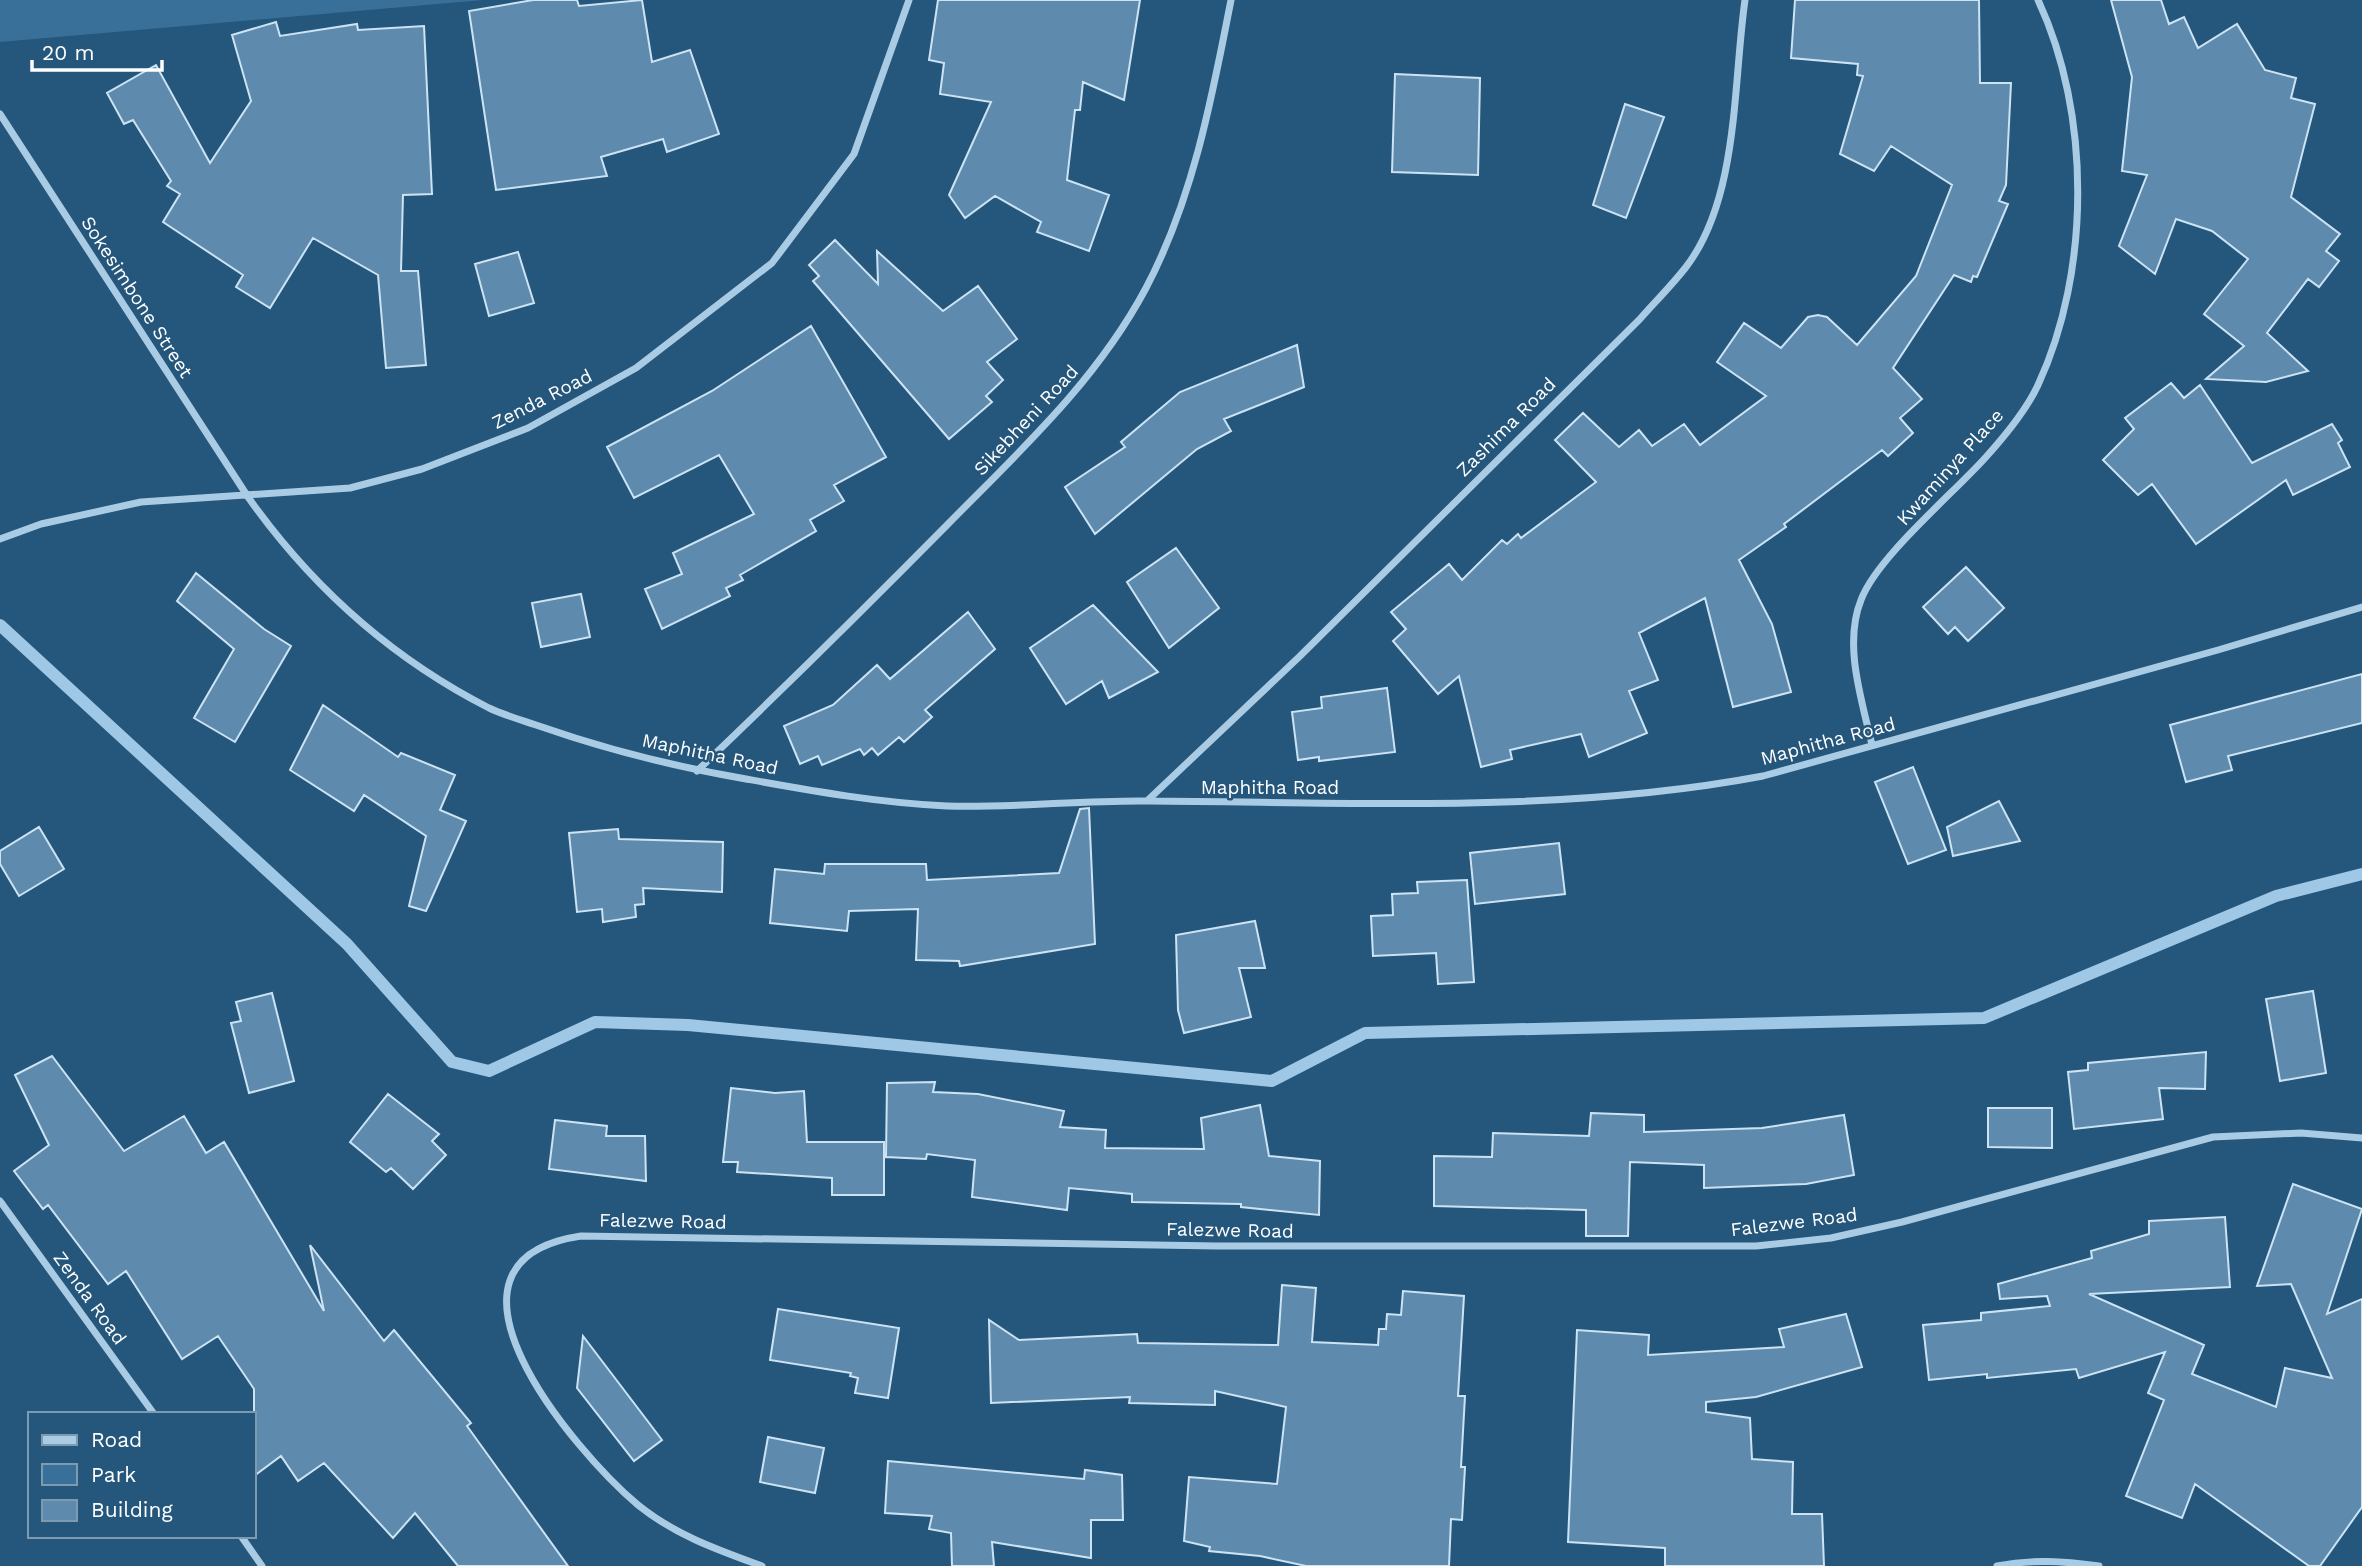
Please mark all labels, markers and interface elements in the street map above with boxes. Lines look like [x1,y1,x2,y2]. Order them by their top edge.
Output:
scale bar [32,28,161,72]
text: 20 m [42,40,94,65]
street label: Sokesimbone Street [76,212,198,382]
street label: Sikebheni Road [969,360,1083,480]
street label: Zenda Road [488,364,596,434]
street label: Zashima Road [1452,373,1560,481]
street label: Kwaminya Place [1892,404,2008,530]
street label: Maphitha Road [1758,712,1898,770]
street label: Maphitha Road [640,728,780,780]
street label: Maphitha Road [1201,776,1339,799]
street label: Falezwe Road [1729,1203,1859,1241]
street label: Falezwe Road [599,1208,727,1234]
street label: Falezwe Road [1166,1217,1294,1243]
street label: Zenda Road [49,1247,131,1349]
legend [28,1412,256,1538]
text: Road [91,1427,142,1452]
text: Park [91,1462,136,1487]
text: Building [91,1497,173,1522]

